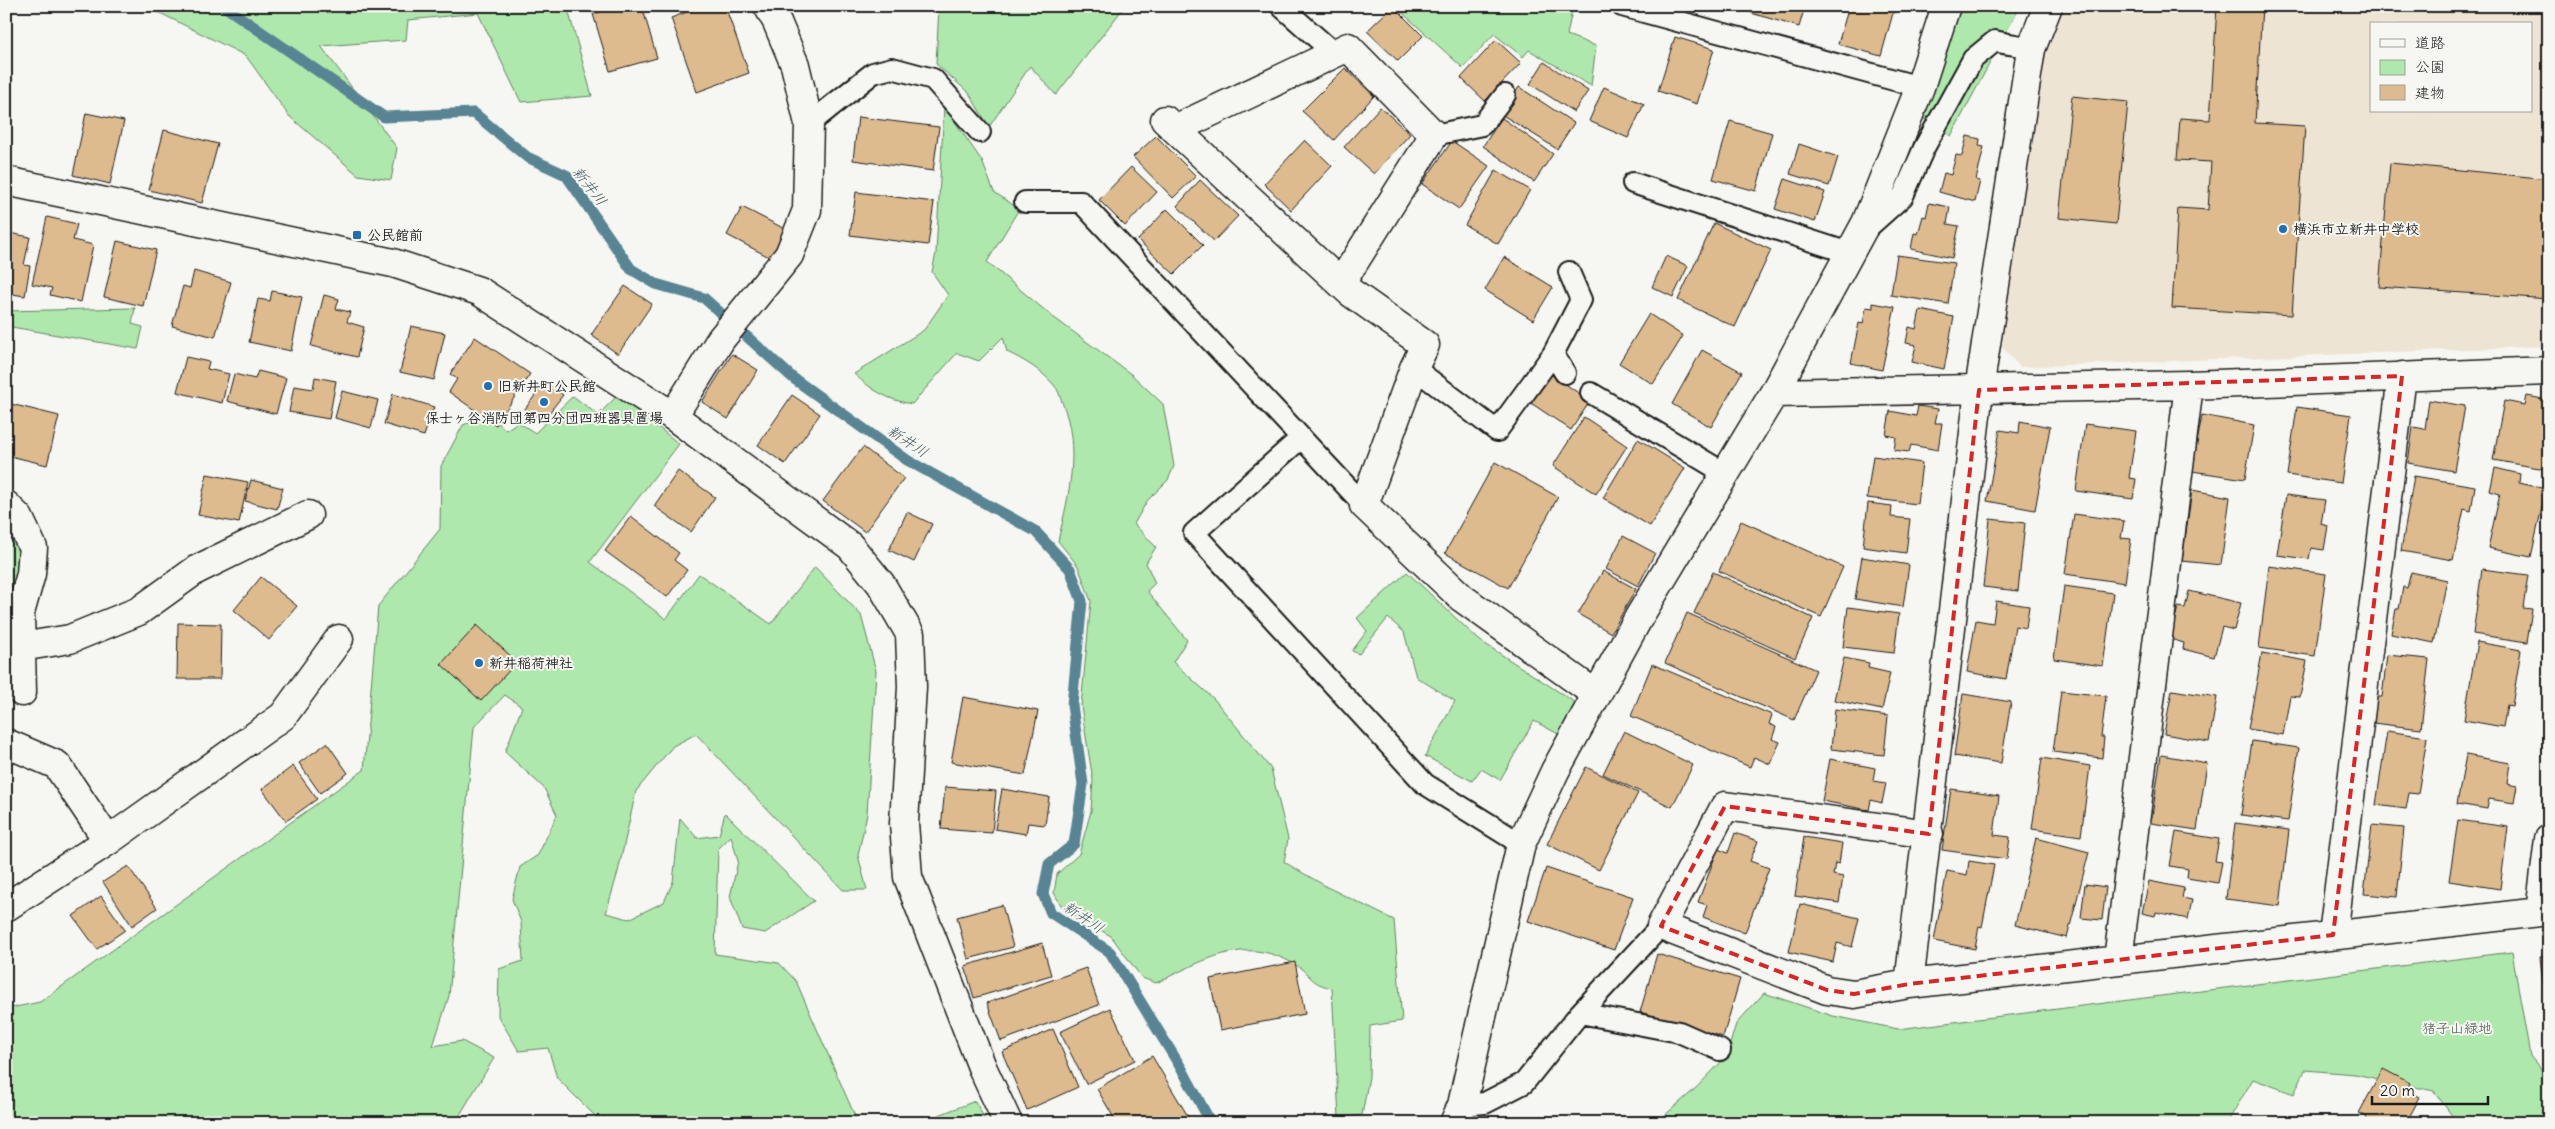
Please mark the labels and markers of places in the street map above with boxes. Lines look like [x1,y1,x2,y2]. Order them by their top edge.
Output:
place label: 横浜市立新井中学校 [2293,220,2419,238]
marker: 横浜市立新井中学校 [2277,223,2289,235]
place label: 公民館前 [367,226,423,244]
marker: 公民館前 [351,229,363,241]
place label: 旧新井町公民館 [498,377,596,395]
marker: 旧新井町公民館 [482,380,494,392]
marker: 保士ヶ谷消防団第四分団四班器具置場 [538,396,550,408]
place label: 保士ヶ谷消防団第四分団四班器具置場 [425,409,663,427]
place label: 新井稲荷神社 [489,654,573,672]
marker: 新井稲荷神社 [473,657,485,669]

